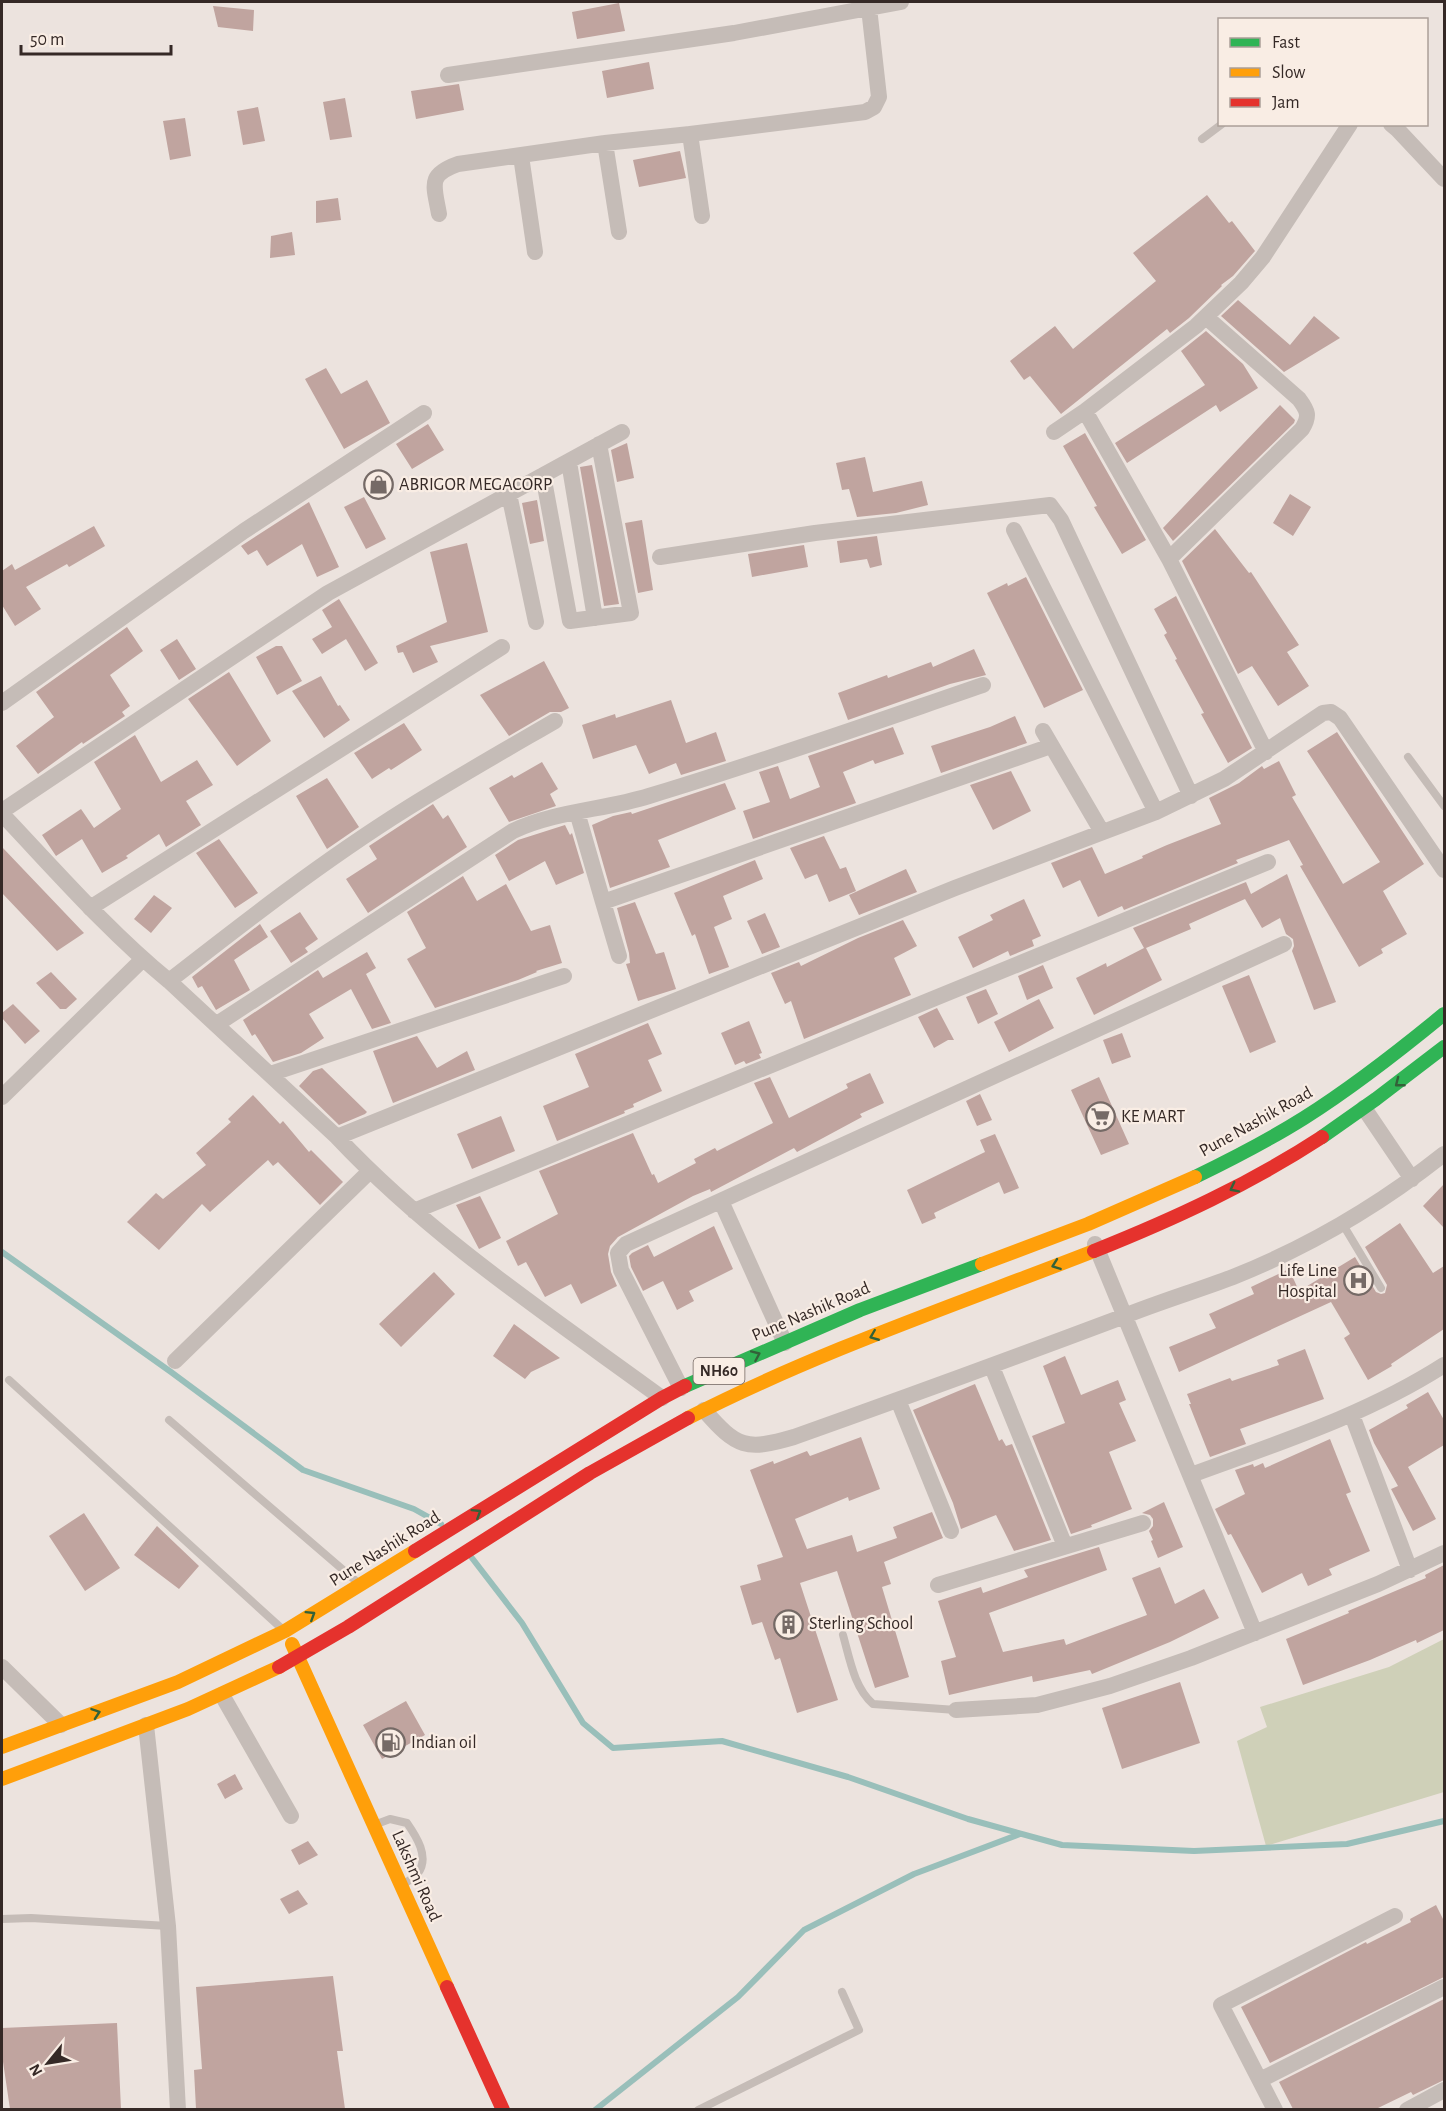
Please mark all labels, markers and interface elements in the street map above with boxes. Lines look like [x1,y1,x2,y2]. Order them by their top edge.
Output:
scale bar [21,18,171,56]
legend [1218,18,1428,126]
text: 50 m [30,31,64,49]
text: Fast [1272,34,1300,52]
text: Slow [1272,64,1305,82]
text: Jam [1272,94,1300,112]
shop icon: ABRIGOR MEGACORP [362,469,394,501]
place label: ABRIGOR MEGACORP [399,476,552,494]
one-way arrow [1394,1076,1405,1087]
street label: Pune Nashik Road [1196,1084,1316,1160]
supermarket icon: KE MART [1084,1101,1116,1133]
place label: KE MART [1121,1108,1185,1126]
one-way arrow [1230,1181,1241,1192]
one-way arrow [1051,1258,1061,1271]
place label: Life Line Hospital [1278,1262,1337,1301]
hospital icon: Life Line Hospital [1342,1265,1374,1297]
street label: Pune Nashik Road [749,1279,873,1345]
one-way arrow [869,1329,880,1341]
one-way arrow [750,1350,761,1362]
road number: NH60 [694,1358,744,1384]
street label: Pune Nashik Road [327,1508,443,1590]
one-way arrow [471,1508,481,1520]
building icon: Sterling School [772,1608,804,1640]
one-way arrow [305,1612,316,1623]
place label: Sterling School [809,1615,914,1633]
one-way arrow [90,1708,101,1720]
fuel station icon: Indian oil [374,1727,406,1759]
place label: Indian oil [411,1734,477,1752]
street label: Lakshmi Road [388,1828,444,1924]
north arrow [18,2033,78,2093]
text: N [26,2061,46,2079]

